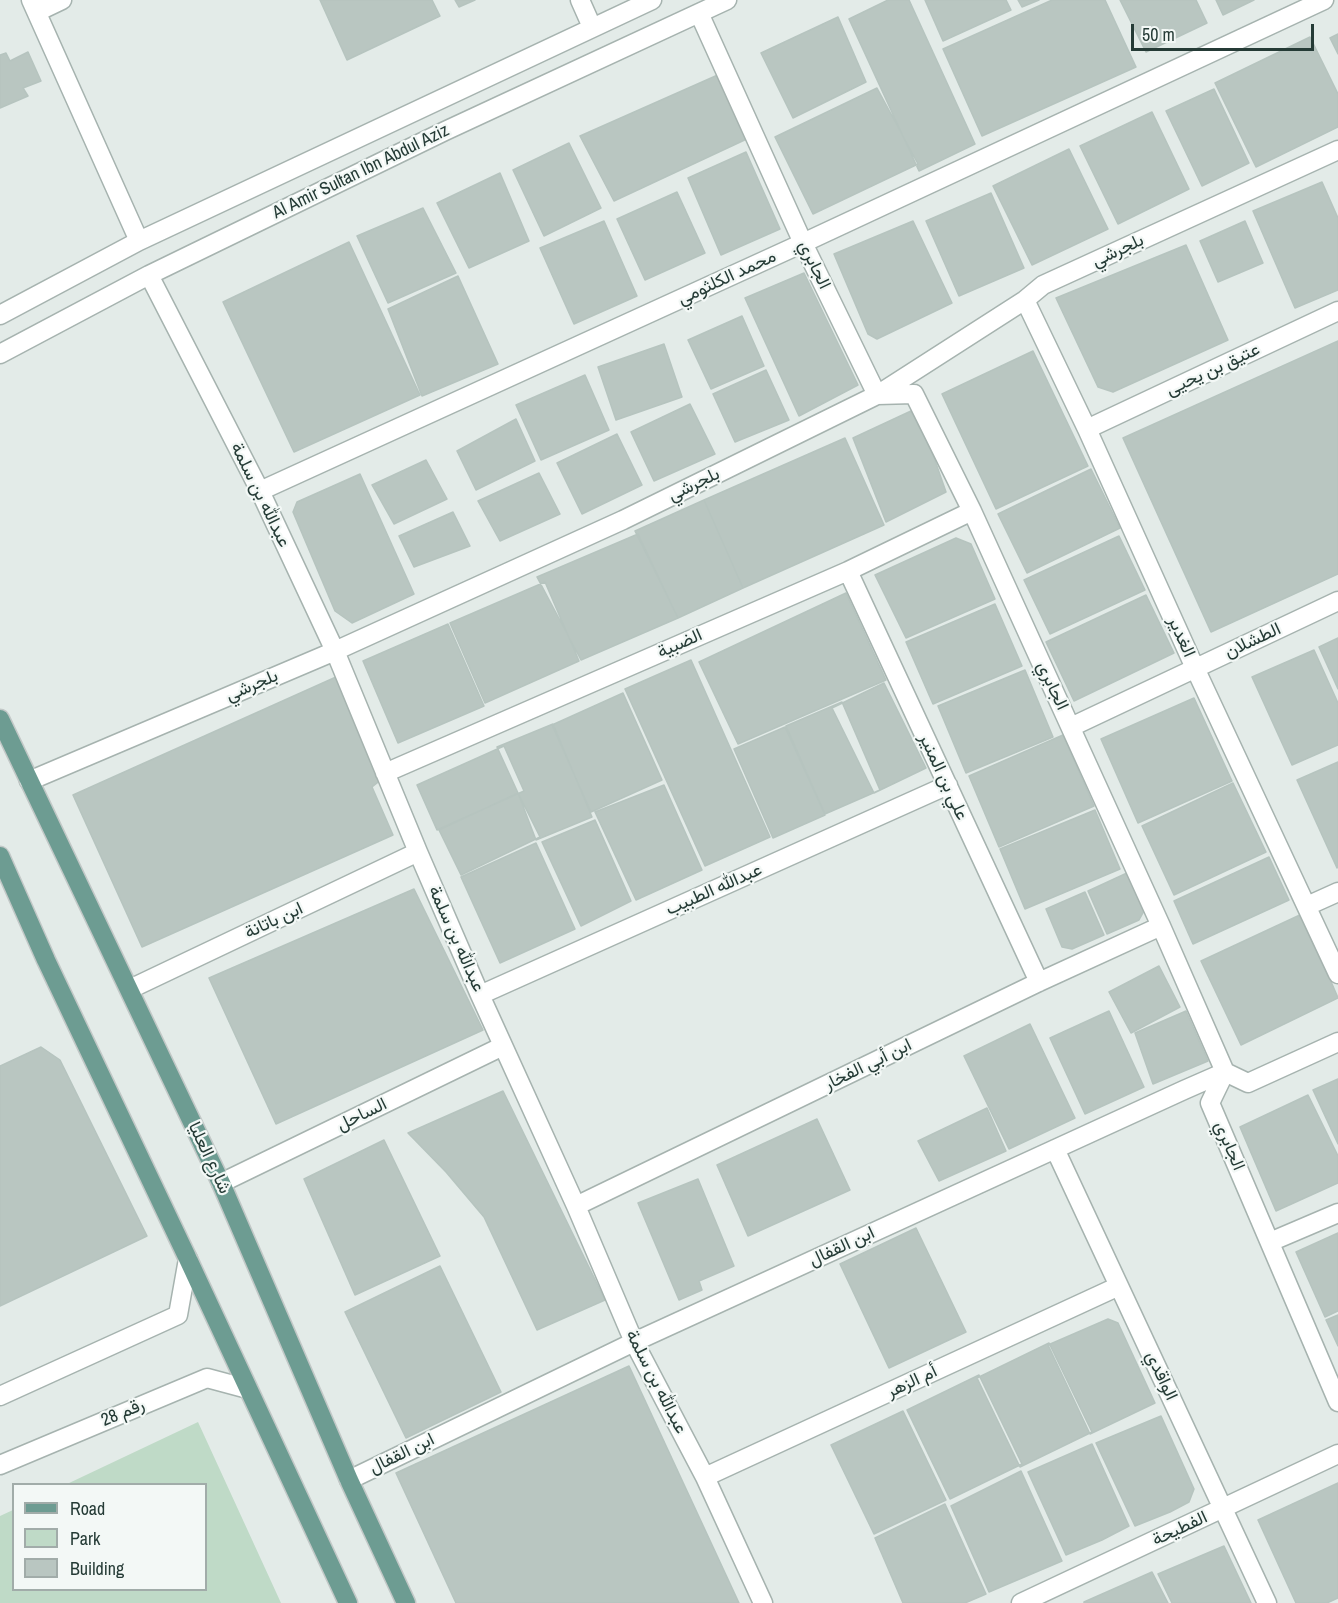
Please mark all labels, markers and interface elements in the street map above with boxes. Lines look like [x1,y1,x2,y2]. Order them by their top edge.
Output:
scale bar [1134,12,1317,50]
text: 50 m [1142,22,1175,47]
street label: Al Amir Sultan Ibn Abdul Aziz [269,120,453,224]
street label: بلجرشي [1089,230,1147,272]
street label: الجابري [793,237,835,293]
street label: محمد الكلثومي [674,246,780,310]
street label: عتيق بن يحيى [1163,339,1263,401]
street label: عبدالله بن سلمة [225,439,295,551]
street label: بلجرشي [665,463,723,507]
street label: الغدير [1163,613,1199,661]
street label: الطشلان [1221,619,1285,663]
street label: الضبية [654,625,706,663]
street label: الجابري [1031,658,1073,714]
street label: بلجرشي [223,665,281,707]
street label: علي بن المنير [914,730,972,824]
street label: عبدالله الطبيب [663,859,765,921]
street label: عبدالله بن سلمة [423,883,489,995]
street label: ابن باتانة [241,898,307,944]
street label: ابن أبي الفخار [821,1034,915,1096]
street label: الساحل [333,1094,391,1136]
street label: الجابري [1209,1118,1249,1174]
street label: شارع العليا [183,1119,235,1197]
street label: ابن القفال [806,1222,878,1272]
street label: عبدالله بن سلمة [621,1326,691,1438]
street label: الواقدي [1140,1348,1182,1404]
street label: أم الزهر [883,1361,941,1403]
street label: رقم 28 [98,1394,148,1432]
street label: ابن القفال [366,1429,438,1479]
legend [12,1483,207,1591]
text: Road [70,1496,105,1521]
street label: الفطيحة [1149,1507,1211,1551]
text: Park [70,1526,100,1551]
text: Building [70,1556,124,1581]

